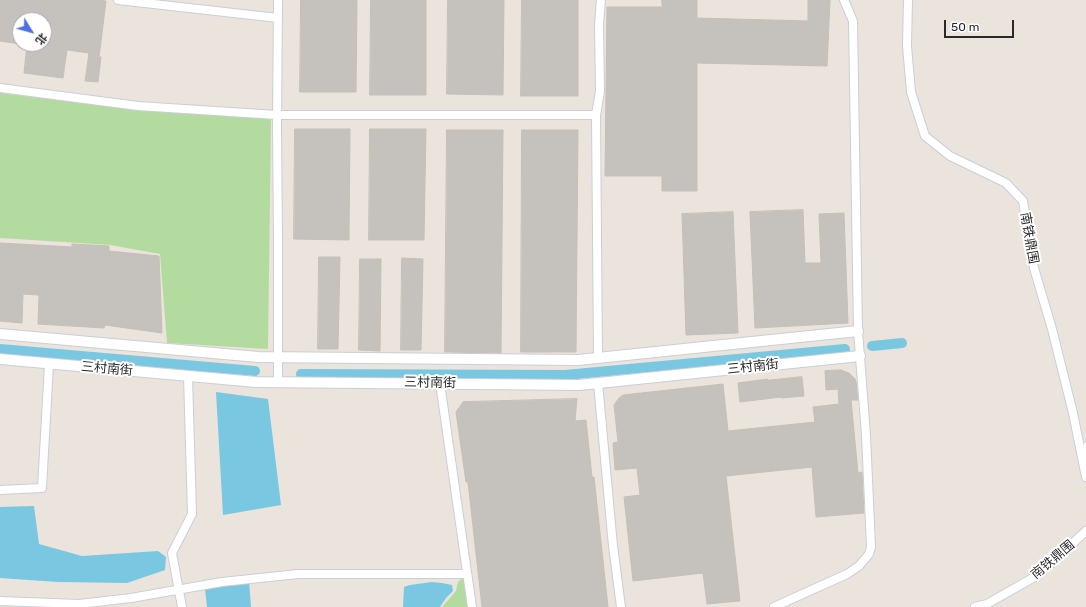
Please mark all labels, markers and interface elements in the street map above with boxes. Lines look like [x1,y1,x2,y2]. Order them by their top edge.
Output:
north arrow [12,12,52,52]
scale bar [946,12,1016,38]
text: 50 m [951,20,979,34]
text: 北 [33,31,50,47]
street label: 南铁鼎围 [1017,211,1041,265]
street label: 三村南街 [726,357,780,377]
street label: 三村南街 [80,359,134,379]
street label: 三村南街 [404,375,456,391]
street label: 南铁鼎围 [1028,537,1078,583]

